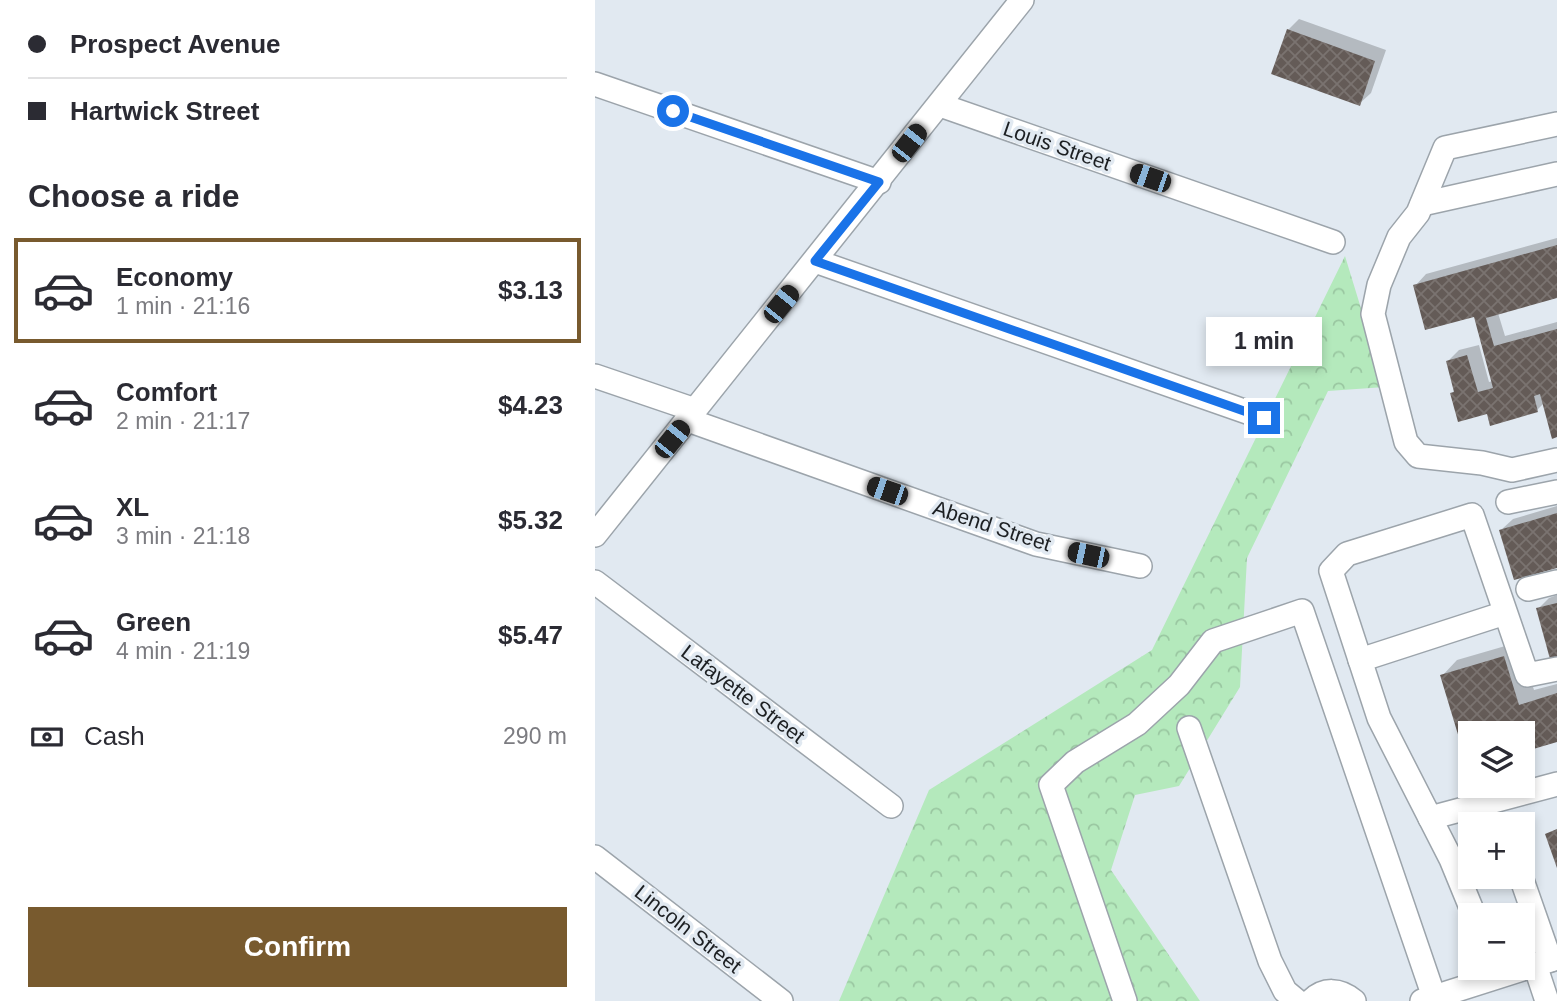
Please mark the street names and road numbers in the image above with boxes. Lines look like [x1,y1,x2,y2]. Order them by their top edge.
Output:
street label: Louis Street [1000,116,1114,175]
street label: Abend Street [930,496,1054,555]
street label: Lafayette Street [677,640,810,747]
street label: Lincoln Street [631,880,746,977]

